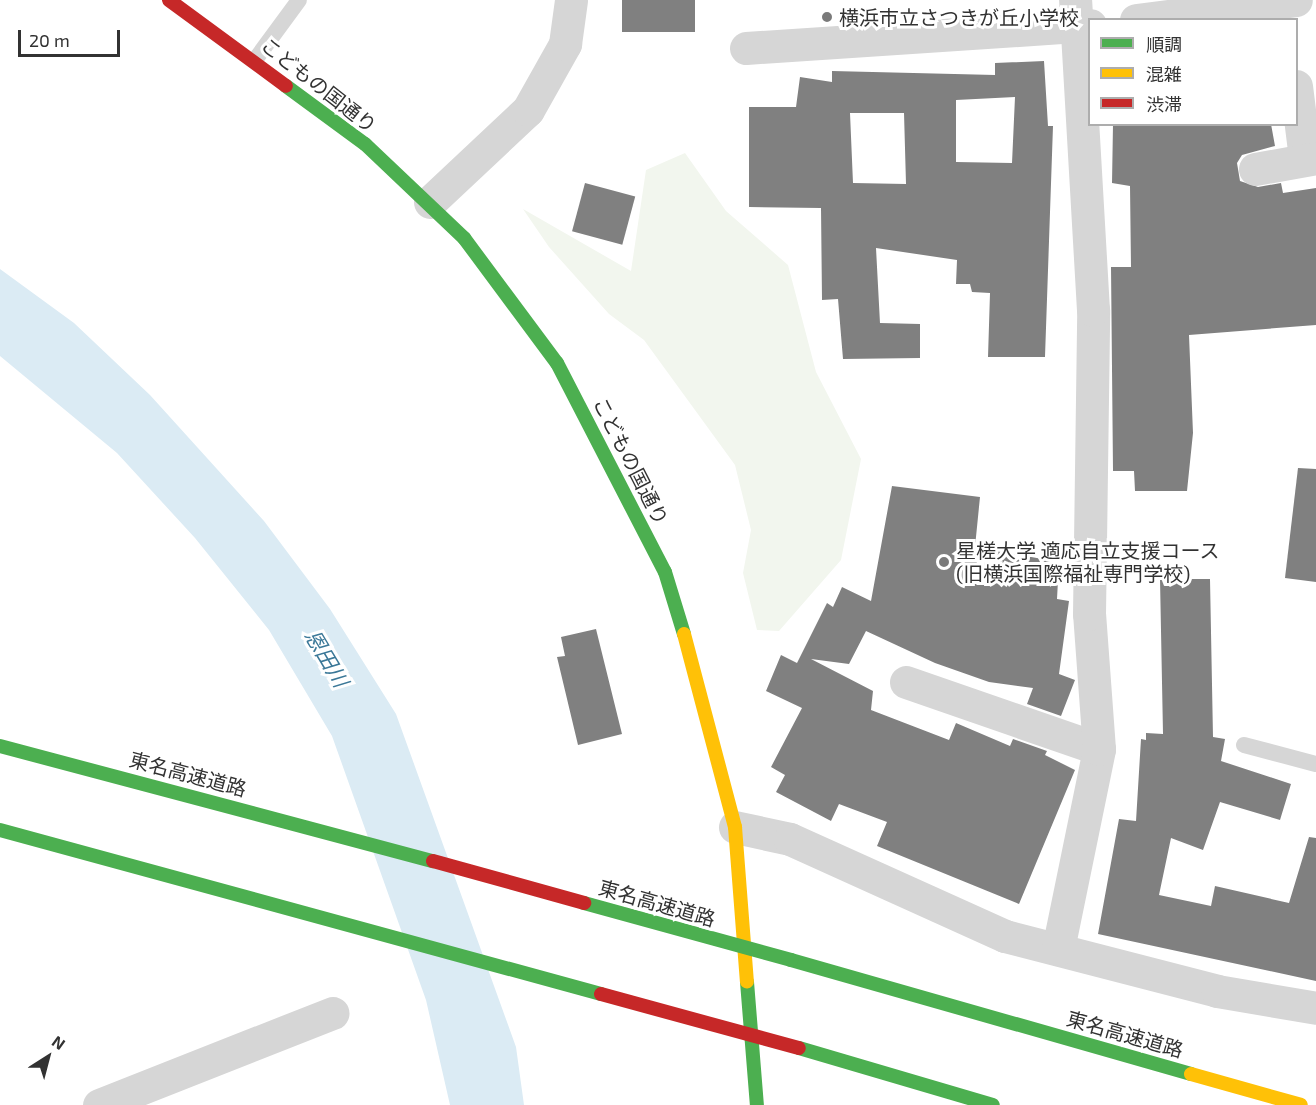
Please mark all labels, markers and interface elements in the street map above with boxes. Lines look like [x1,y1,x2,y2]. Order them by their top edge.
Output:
place label: 横浜市立さつきが丘小学校 [839,5,1079,29]
marker: 横浜市立さつきが丘小学校 [820,10,834,24]
scale bar [21,18,123,56]
legend [1088,18,1298,126]
text: 20 m [29,29,70,51]
street label: こどもの国通り [256,32,382,138]
text: 順調 [1146,33,1182,55]
text: 混雑 [1146,63,1182,85]
text: 渋滞 [1146,93,1182,115]
street label: こどもの国通り [589,393,673,529]
place label: 星槎大学 適応自立支援コース (旧横浜国際福祉専門学校) [956,538,1220,585]
marker: 星槎大学 適応自立支援コース (旧横浜国際福祉専門学校) [937,555,951,569]
water label: 恩田川 [300,625,354,691]
street label: 東名高速道路 [127,747,249,801]
street label: 東名高速道路 [596,875,718,931]
street label: 東名高速道路 [1064,1006,1186,1062]
north arrow [18,1027,78,1087]
text: N [49,1031,69,1053]

